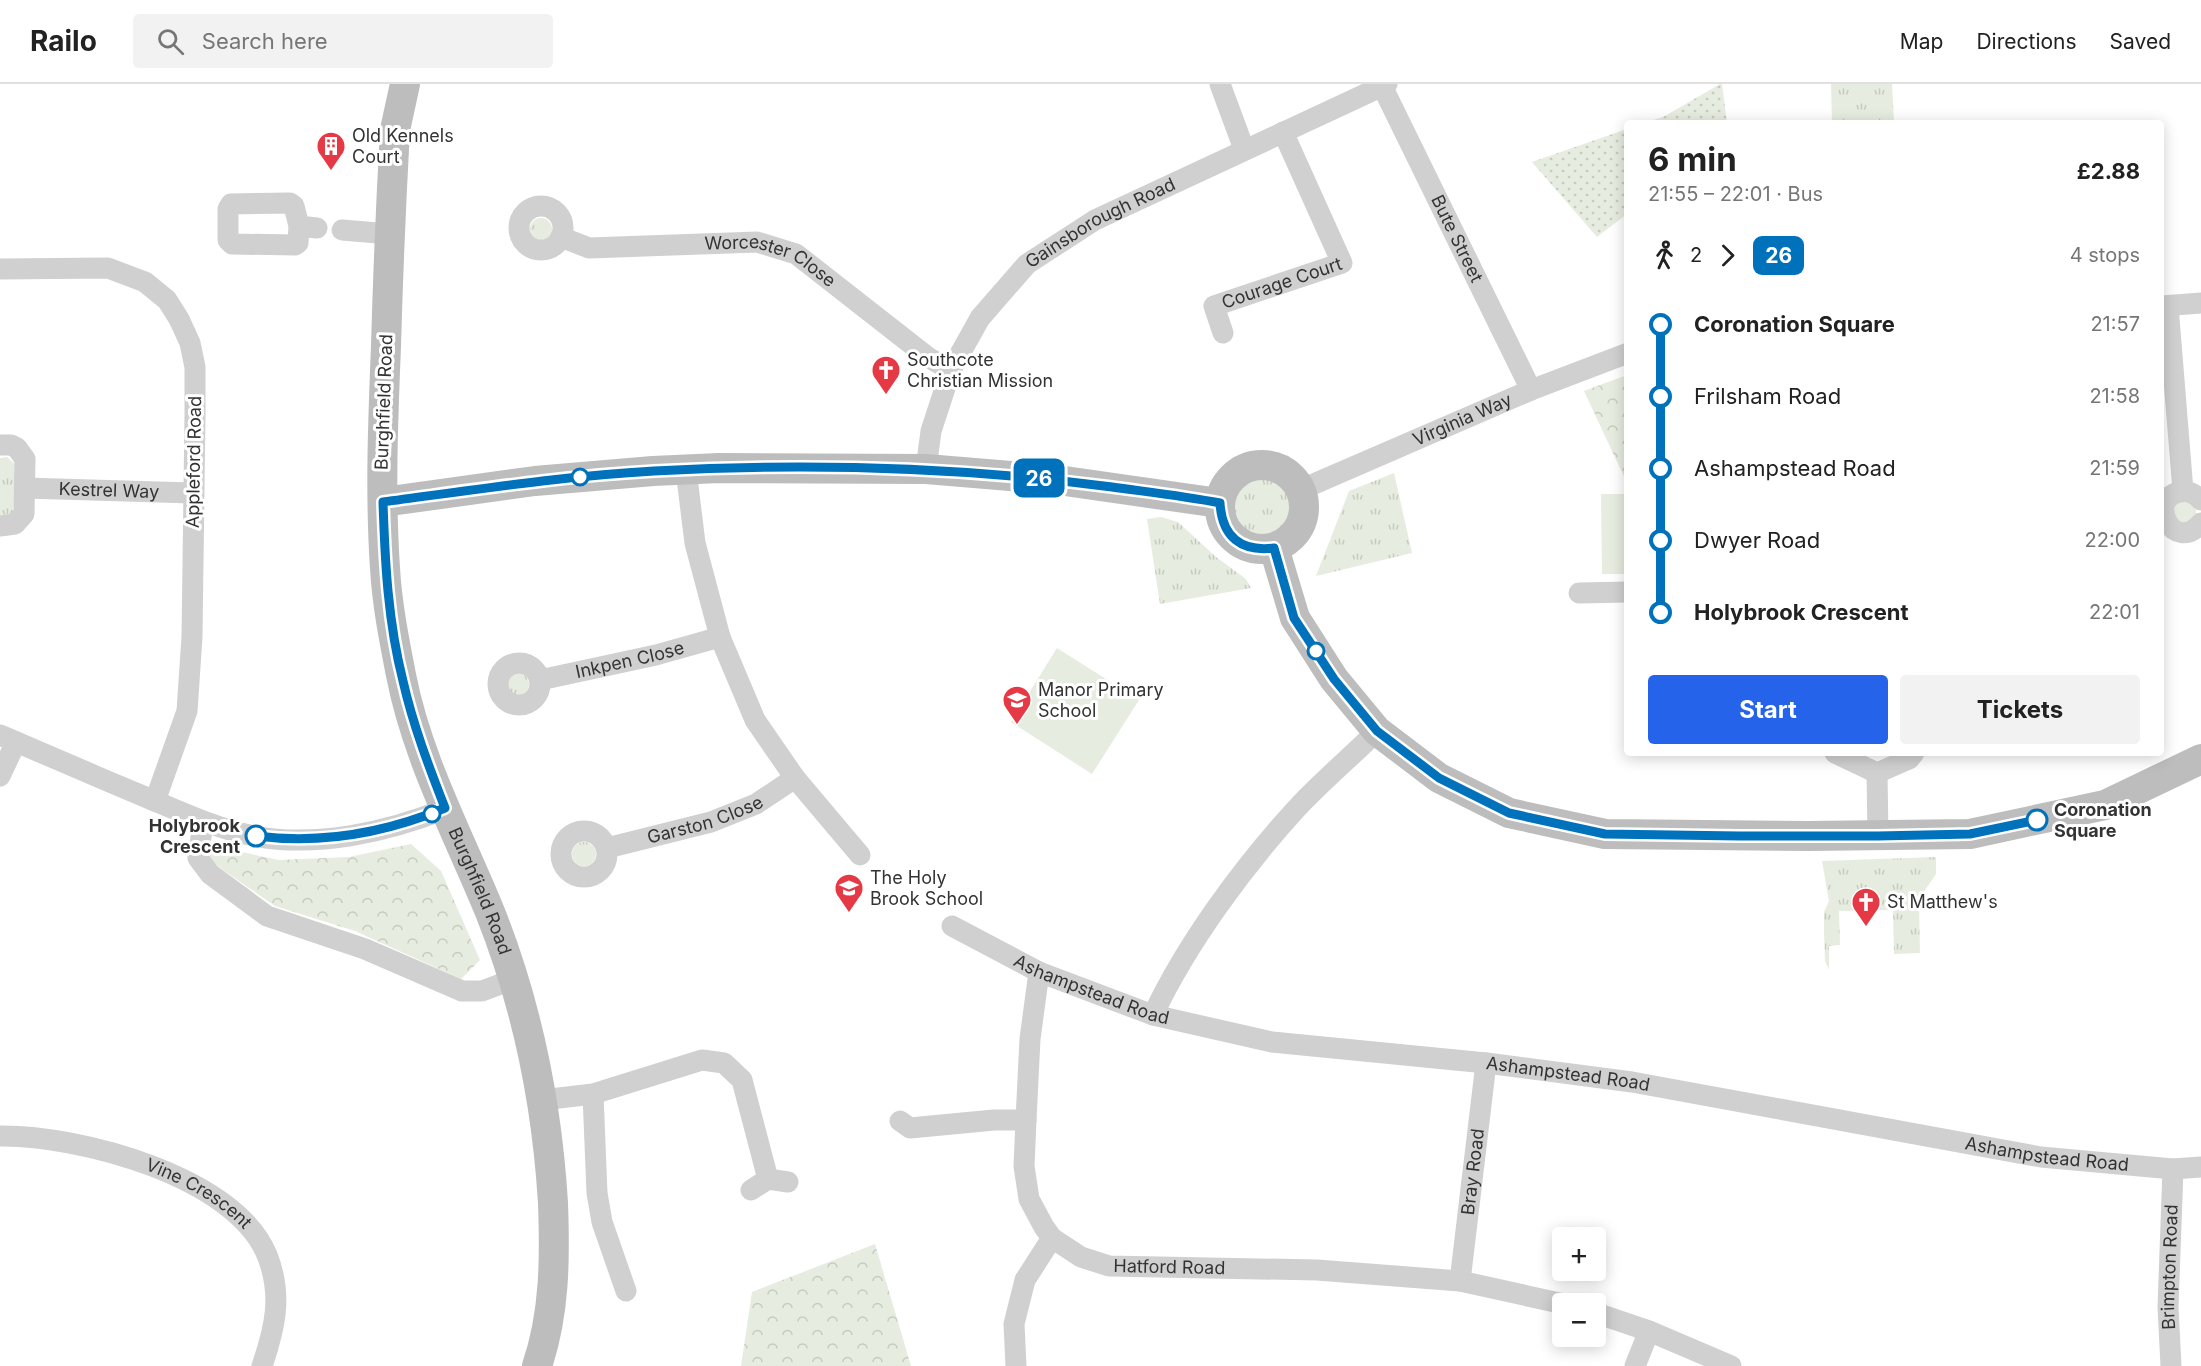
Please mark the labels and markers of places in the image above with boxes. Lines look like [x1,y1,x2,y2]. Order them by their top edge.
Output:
place label: Old Kennels Court [352,125,454,167]
building icon: Old Kennels Court [315,130,347,172]
place label: Southcote Christian Mission [907,349,1053,391]
church icon: Southcote Christian Mission [870,354,902,396]
unlabelled marker [571,468,589,486]
unlabelled marker [1307,642,1325,660]
place label: Manor Primary School [1038,679,1164,721]
school or university icon: Manor Primary School [1001,684,1033,726]
place label: Coronation Square [2054,799,2152,841]
unlabelled marker [423,805,441,823]
marker: Coronation Square [2026,809,2048,831]
place label: Holybrook Crescent [149,815,241,857]
marker: Holybrook Crescent [245,825,267,847]
place label: The Holy Brook School [870,867,983,909]
school or university icon: The Holy Brook School [833,872,865,914]
church icon: St Matthew's [1850,886,1882,928]
place label: St Matthew's [1887,891,1998,912]

